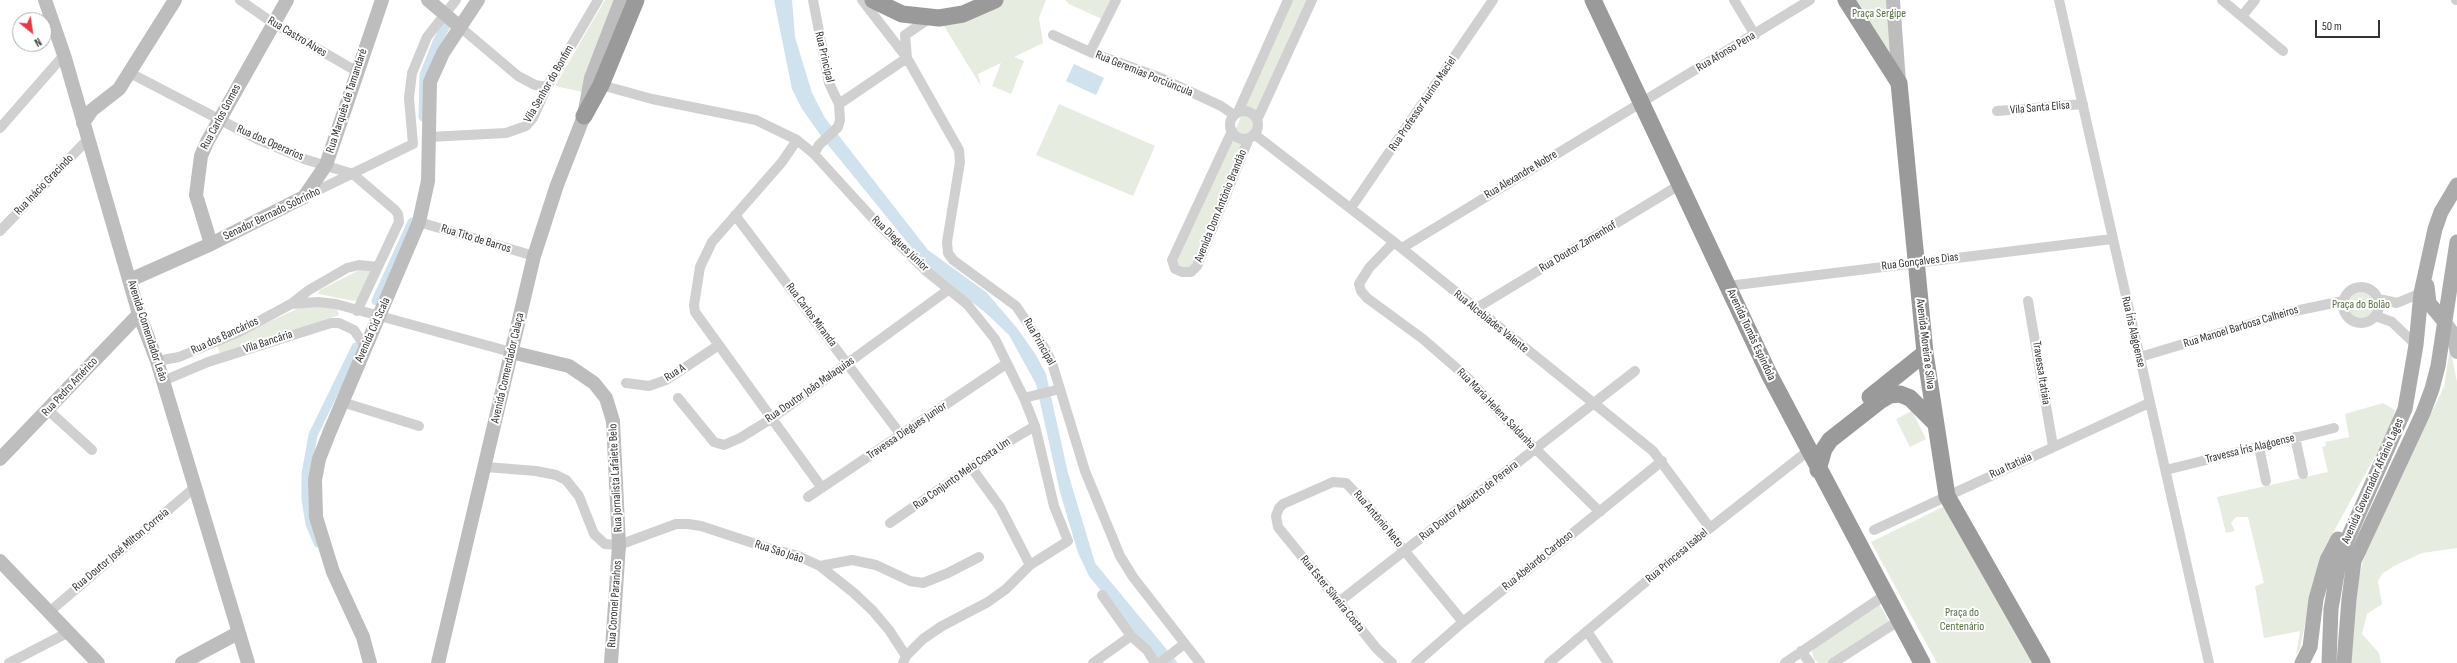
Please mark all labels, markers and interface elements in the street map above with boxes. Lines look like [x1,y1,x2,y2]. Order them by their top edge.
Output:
park label: Praça Sergipe [1852,7,1906,21]
north arrow [12,12,52,52]
scale bar [2317,12,2382,38]
street label: Rua Castro Alves [265,14,329,60]
text: 50 m [2322,19,2342,34]
street label: Rua Afonso Pena [1694,29,1758,75]
street label: Rua Principal [811,30,837,84]
text: N [32,35,44,49]
street label: Vila Senhor do Bonfim [521,43,577,125]
street label: Rua Marquês de Tamandaré [323,47,371,155]
street label: Rua Geremias Porciúncula [1093,48,1195,100]
street label: Rua Professor Aurino Maciel [1386,54,1460,154]
street label: Rua Carlos Gomes [198,82,244,152]
street label: Vila Santa Elisa [2009,98,2071,118]
street label: Rua dos Operarios [234,122,306,164]
street label: Avenida Dom Antônio Brandão [1192,148,1250,264]
street label: Rua Alexandre Nobre [1482,148,1560,202]
street label: Rua Inácio Gracindo [11,152,77,218]
street label: Senador Bernado Sobrinho [221,184,323,244]
street label: Rua Diegues Júnior [868,213,932,275]
street label: Rua Doutor Zamenhof [1537,218,1619,276]
street label: Rua Tito de Barros [439,222,513,256]
street label: Rua Gonçalves Dias [1881,250,1959,274]
street label: Avenida Comendador Leão [124,279,170,383]
street label: Rua Carlos Miranda [782,280,840,350]
street label: Rua Alcebíades Valente [1451,287,1531,357]
street label: Avenida Tomás Espíndola [1723,287,1779,383]
street label: Avenida Cid Scala [352,295,394,365]
street label: Rua Íris Alagoense [2118,295,2148,369]
street label: Avenida Moreira e Silva [1912,298,1938,390]
park label: Praça do Bolão [2332,298,2390,312]
street label: Rua Manoel Barbosa Calheiros [2182,303,2300,351]
street label: Avenida Comendador Calaça [488,311,528,425]
street label: Rua dos Bancários [189,314,261,358]
street label: Rua Principal [1020,316,1058,368]
street label: Vila Bancária [241,327,295,357]
street label: Travessa Itatiaia [2029,340,2053,406]
street label: Rua Doutor João Malaquias [763,354,857,426]
street label: Rua Pedro Américo [39,355,101,419]
street label: Rua A [662,361,688,385]
street label: Rua Maria Helena Saldanha [1454,365,1538,453]
street label: Travessa Diegues Junior [864,399,950,463]
street label: Avenida Governador Afrânio Lages [2339,416,2407,546]
street label: Rua Jornalista Lafaiete Belo [606,423,626,533]
street label: Travessa Íris Alagoense [2204,431,2296,467]
street label: Rua Conjunto Melo Costa Um [911,435,1013,513]
street label: Rua Itatiaia [1988,450,2034,482]
street label: Rua Doutor Adaucto de Pereira [1417,458,1521,544]
street label: Rua Antônio Neto [1350,488,1406,550]
street label: Rua Doutor José Milton Correia [70,505,172,595]
street label: Rua Princesa Isabel [1643,526,1711,586]
street label: Rua Abelardo Cardoso [1500,528,1576,594]
street label: Rua São João [753,537,805,567]
street label: Rua Ester Silveira Costa [1297,553,1367,635]
street label: Rua Coronel Paranhos [605,560,625,648]
park label: Praça do Centenário [1940,606,1984,634]

